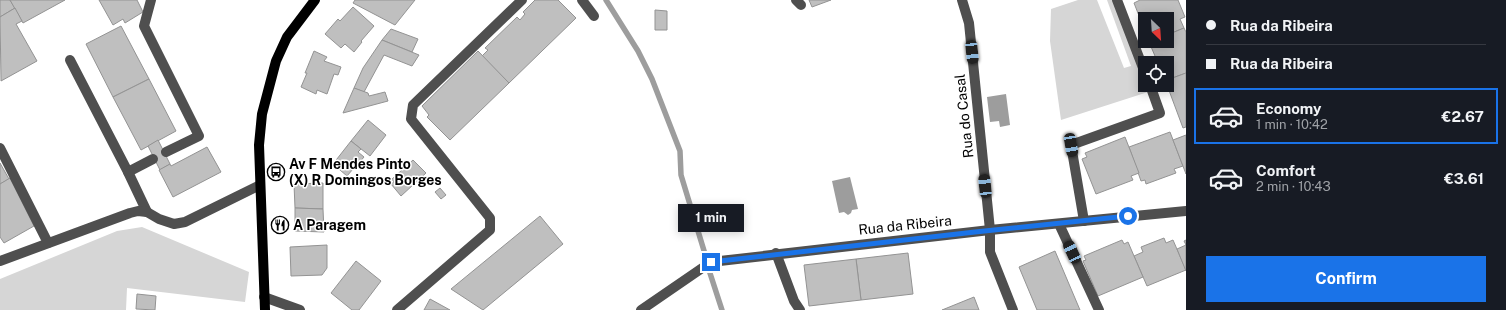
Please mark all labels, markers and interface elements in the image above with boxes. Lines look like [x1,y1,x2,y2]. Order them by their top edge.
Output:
north arrow [1138,12,1174,48]
map controls [1138,12,1174,92]
text: Rua da Ribeira [1230,17,1333,34]
car [965,39,979,65]
text: Rua da Ribeira [1230,55,1333,72]
button: locate [1138,56,1174,92]
street label: Rua do Casal [952,73,976,159]
icon: car [1208,98,1244,134]
text: Economy [1256,100,1321,117]
text: €2.67 [1442,108,1484,125]
text: 1 min · 10:42 [1256,117,1328,132]
car [1063,132,1079,158]
place label: Av F Mendes Pinto (X) R Domingos Borges [289,156,442,188]
icon: car [1208,160,1244,196]
bus stop icon: Av F Mendes Pinto (X) R Domingos Borges [266,162,286,182]
text: Comfort [1256,162,1316,179]
text: €3.61 [1444,170,1484,187]
car [978,173,992,199]
text: 2 min · 10:43 [1256,179,1331,194]
callout: 1 min [678,204,744,232]
route start [1119,207,1137,225]
text: 1 min [695,210,727,225]
street label: Rua da Ribeira [858,212,952,238]
restaurant icon: A Paragem [270,215,290,235]
place label: A Paragem [293,217,366,233]
car [1061,239,1083,265]
route end [702,253,720,271]
button: Confirm [1206,256,1486,302]

